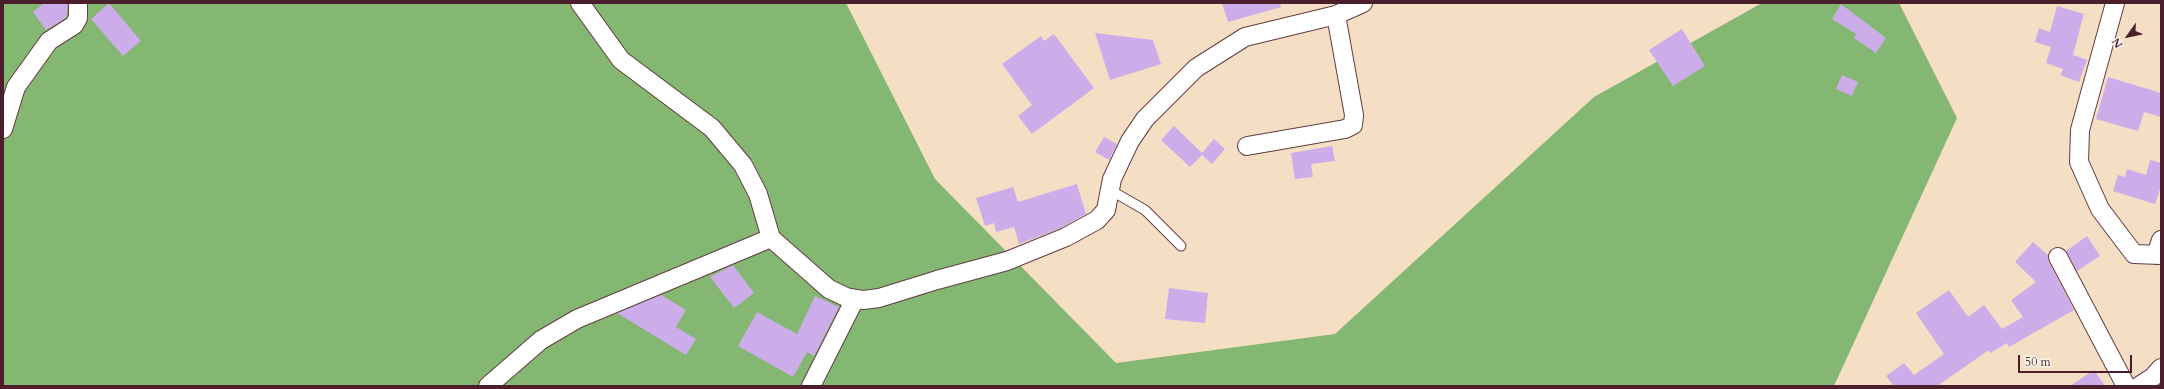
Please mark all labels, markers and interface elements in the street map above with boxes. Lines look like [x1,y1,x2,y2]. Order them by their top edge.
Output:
north arrow [2108,16,2148,56]
text: N [2109,35,2126,51]
scale bar [2020,347,2134,373]
text: 50 m [2025,354,2051,370]

